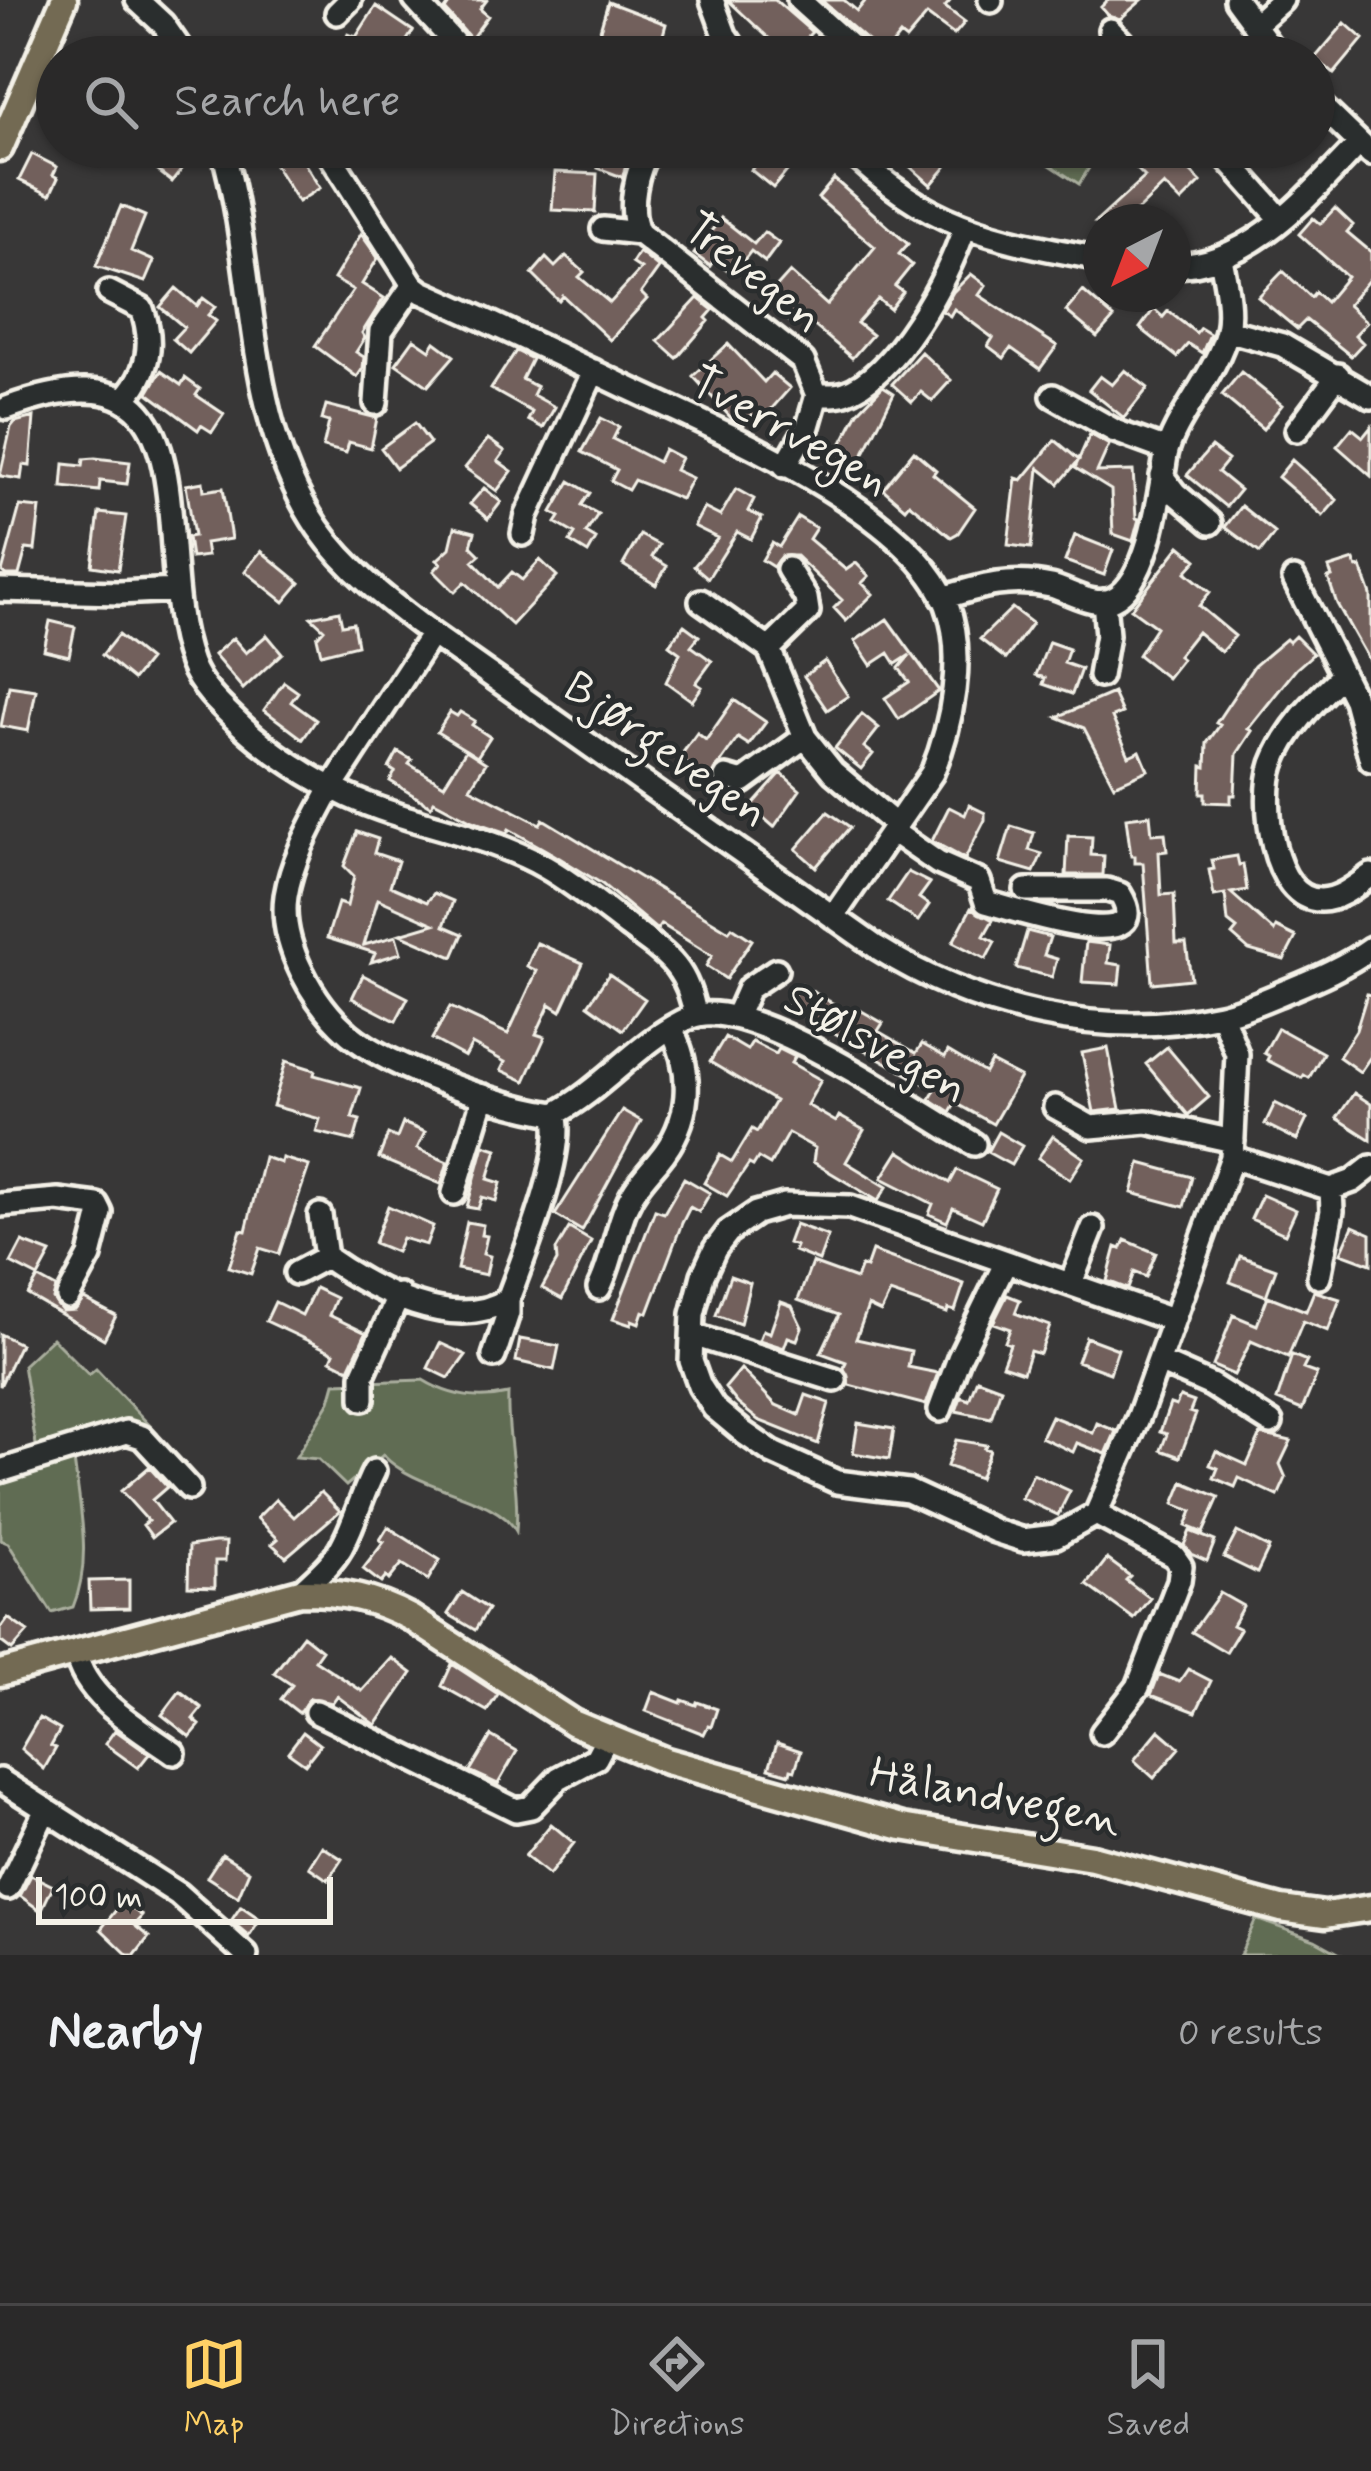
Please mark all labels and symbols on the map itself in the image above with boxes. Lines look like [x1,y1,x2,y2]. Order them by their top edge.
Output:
street label: Trevegen [670,200,834,348]
north arrow [1083,204,1191,312]
street label: Tverrvegen [677,353,899,515]
street label: Bjørgevegen [548,659,779,847]
street label: Stølsvegen [773,971,977,1119]
street label: Hålandvegen [864,1745,1125,1856]
scale bar [36,1871,333,1924]

